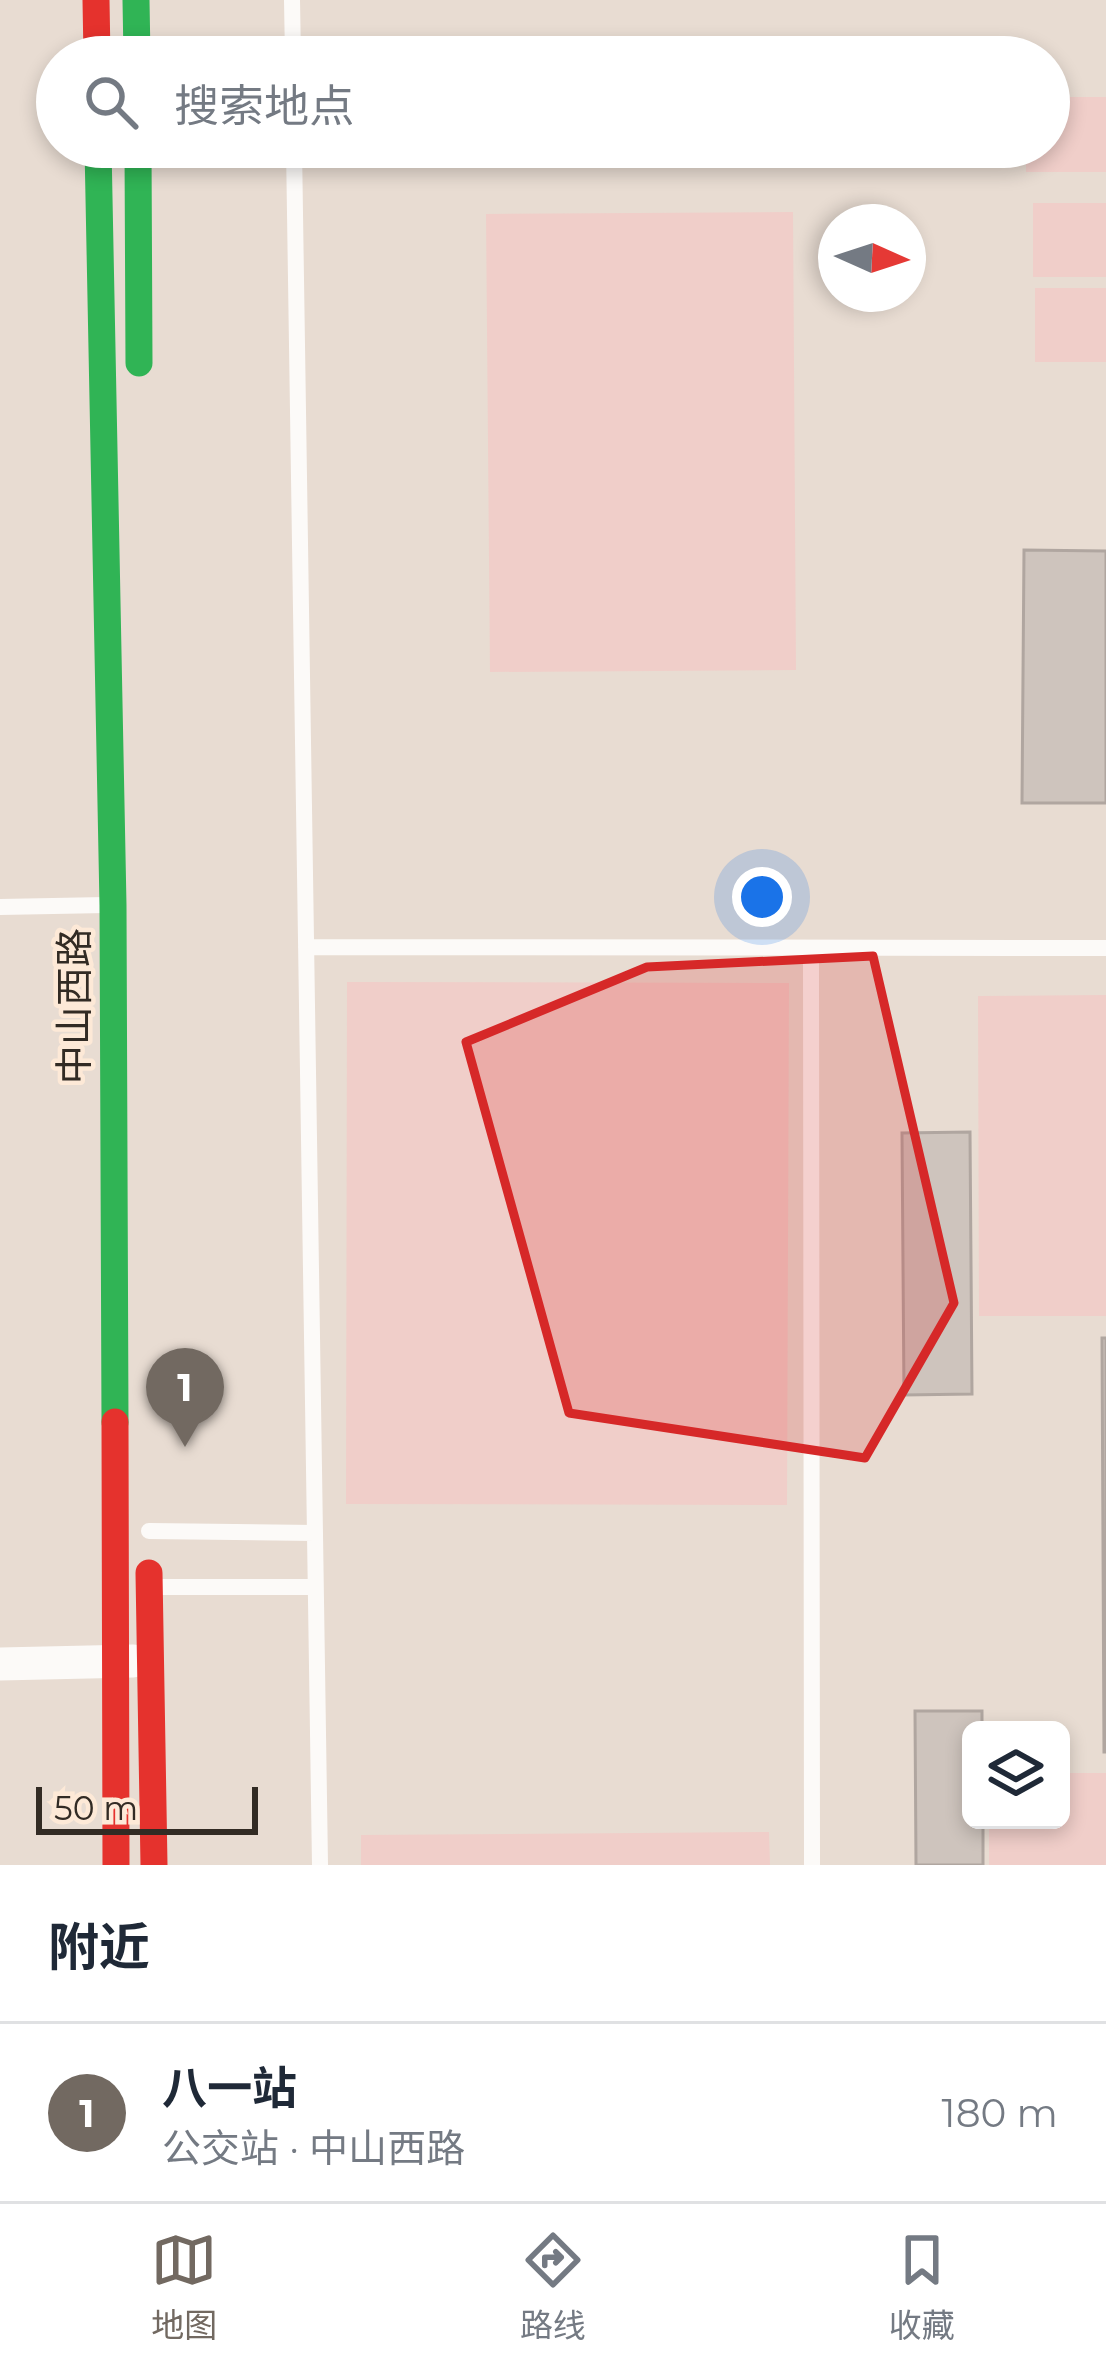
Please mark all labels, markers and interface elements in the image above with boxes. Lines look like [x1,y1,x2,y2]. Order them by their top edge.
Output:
search box [36,36,1070,168]
icon: search [78,69,144,135]
text: 搜索地点 [174,78,354,133]
north arrow [818,204,926,312]
your location [732,867,792,927]
street label: 中山西路 [50,928,98,1084]
pin: 1 [146,1348,224,1447]
map controls [962,1721,1070,1829]
button: layers [962,1721,1070,1829]
scale bar [36,1781,258,1834]
text: 50 m [54,1788,138,1828]
text: 附近 [48,1916,150,1978]
text: 八一站 [162,2060,297,2115]
text: 1 [79,2089,95,2137]
text: 180 m [942,2089,1058,2137]
text: 公交站 · 中山西路 [162,2124,465,2172]
tab: 地图 [151,2227,217,2347]
tab: 路线 [520,2227,586,2347]
tab: 收藏 [889,2227,955,2347]

